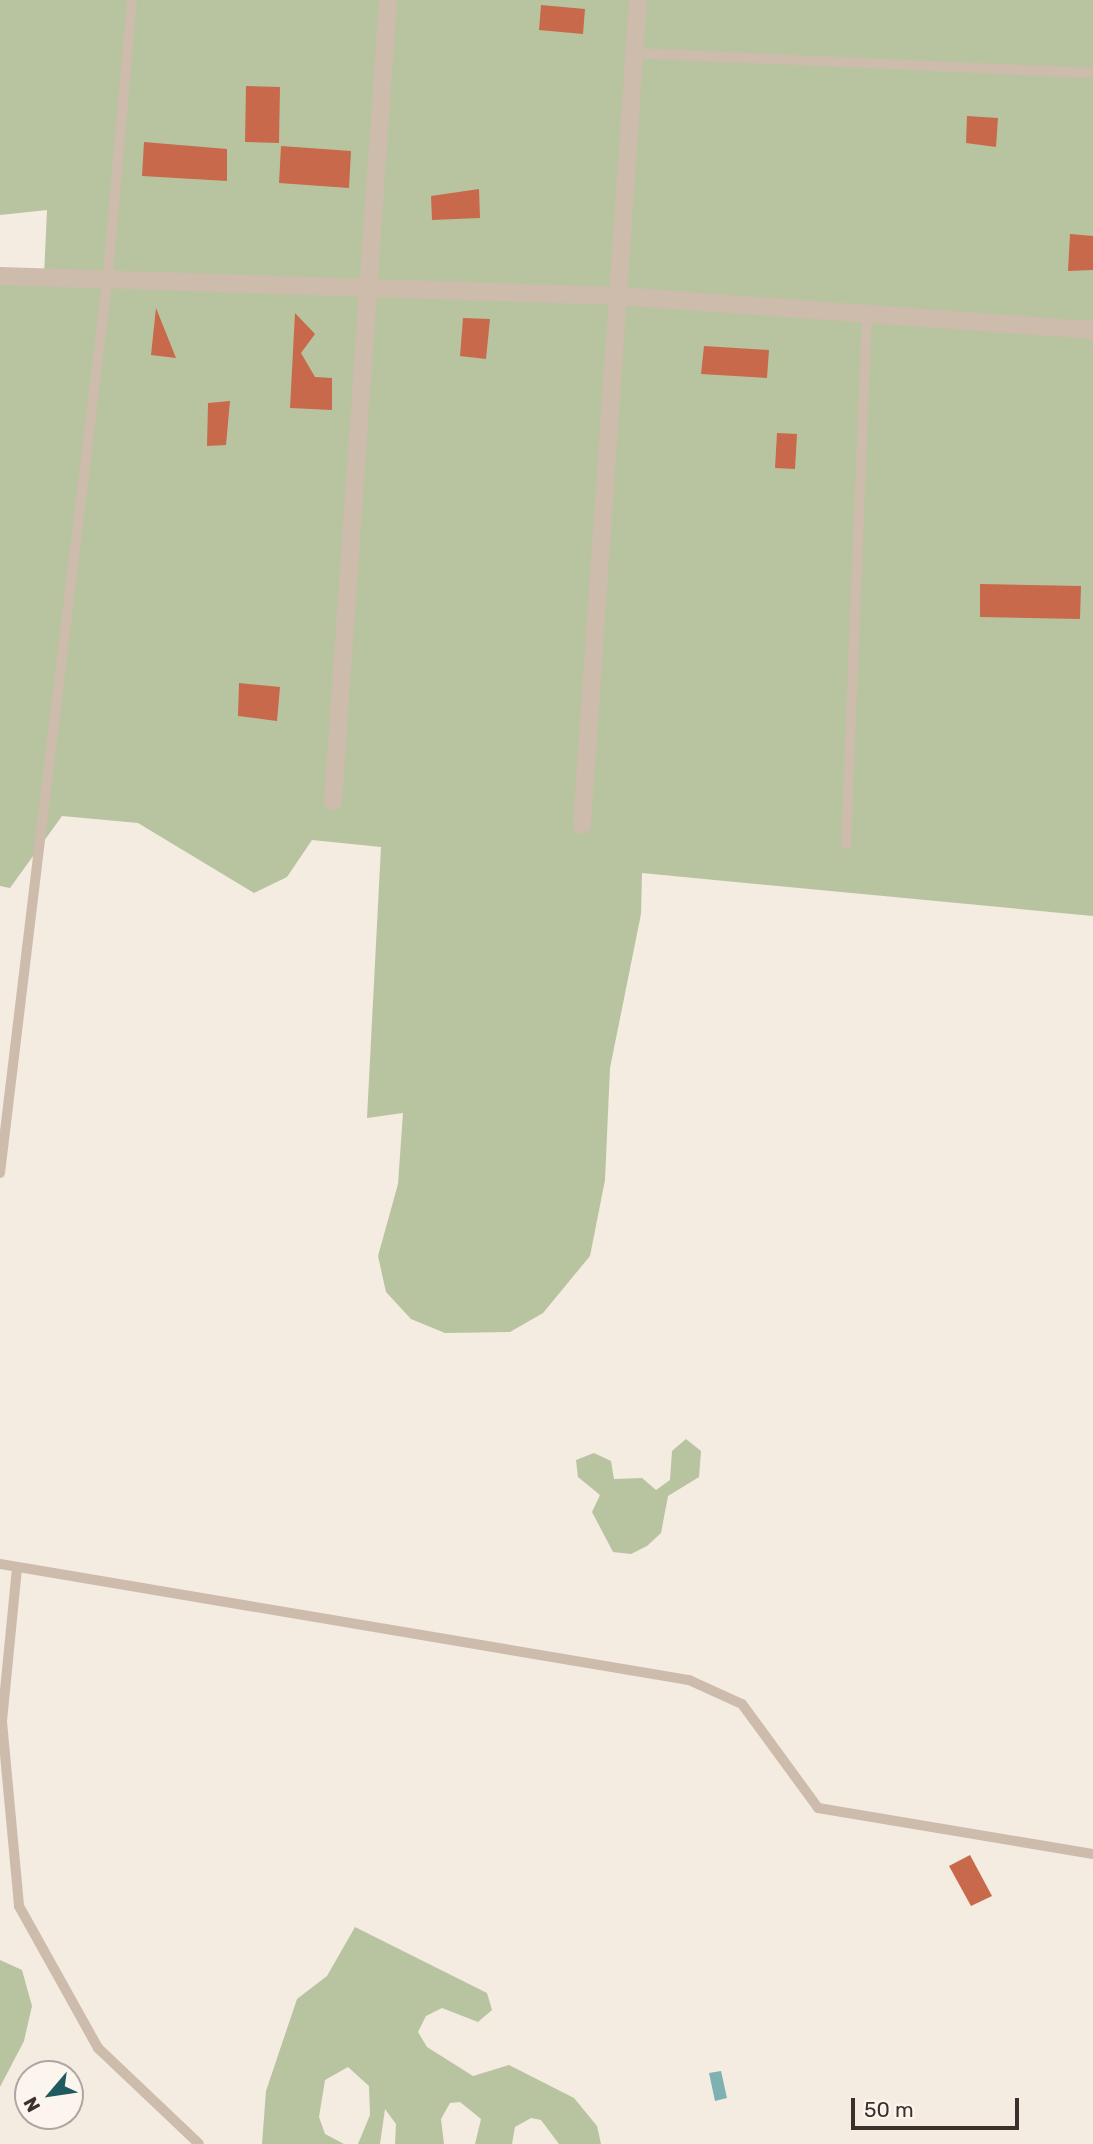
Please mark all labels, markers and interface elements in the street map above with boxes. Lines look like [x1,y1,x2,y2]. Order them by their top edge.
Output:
north arrow [14,2060,84,2130]
scale bar [855,2084,1023,2128]
text: N [19,2093,45,2116]
text: 50 m [864,2097,914,2122]

